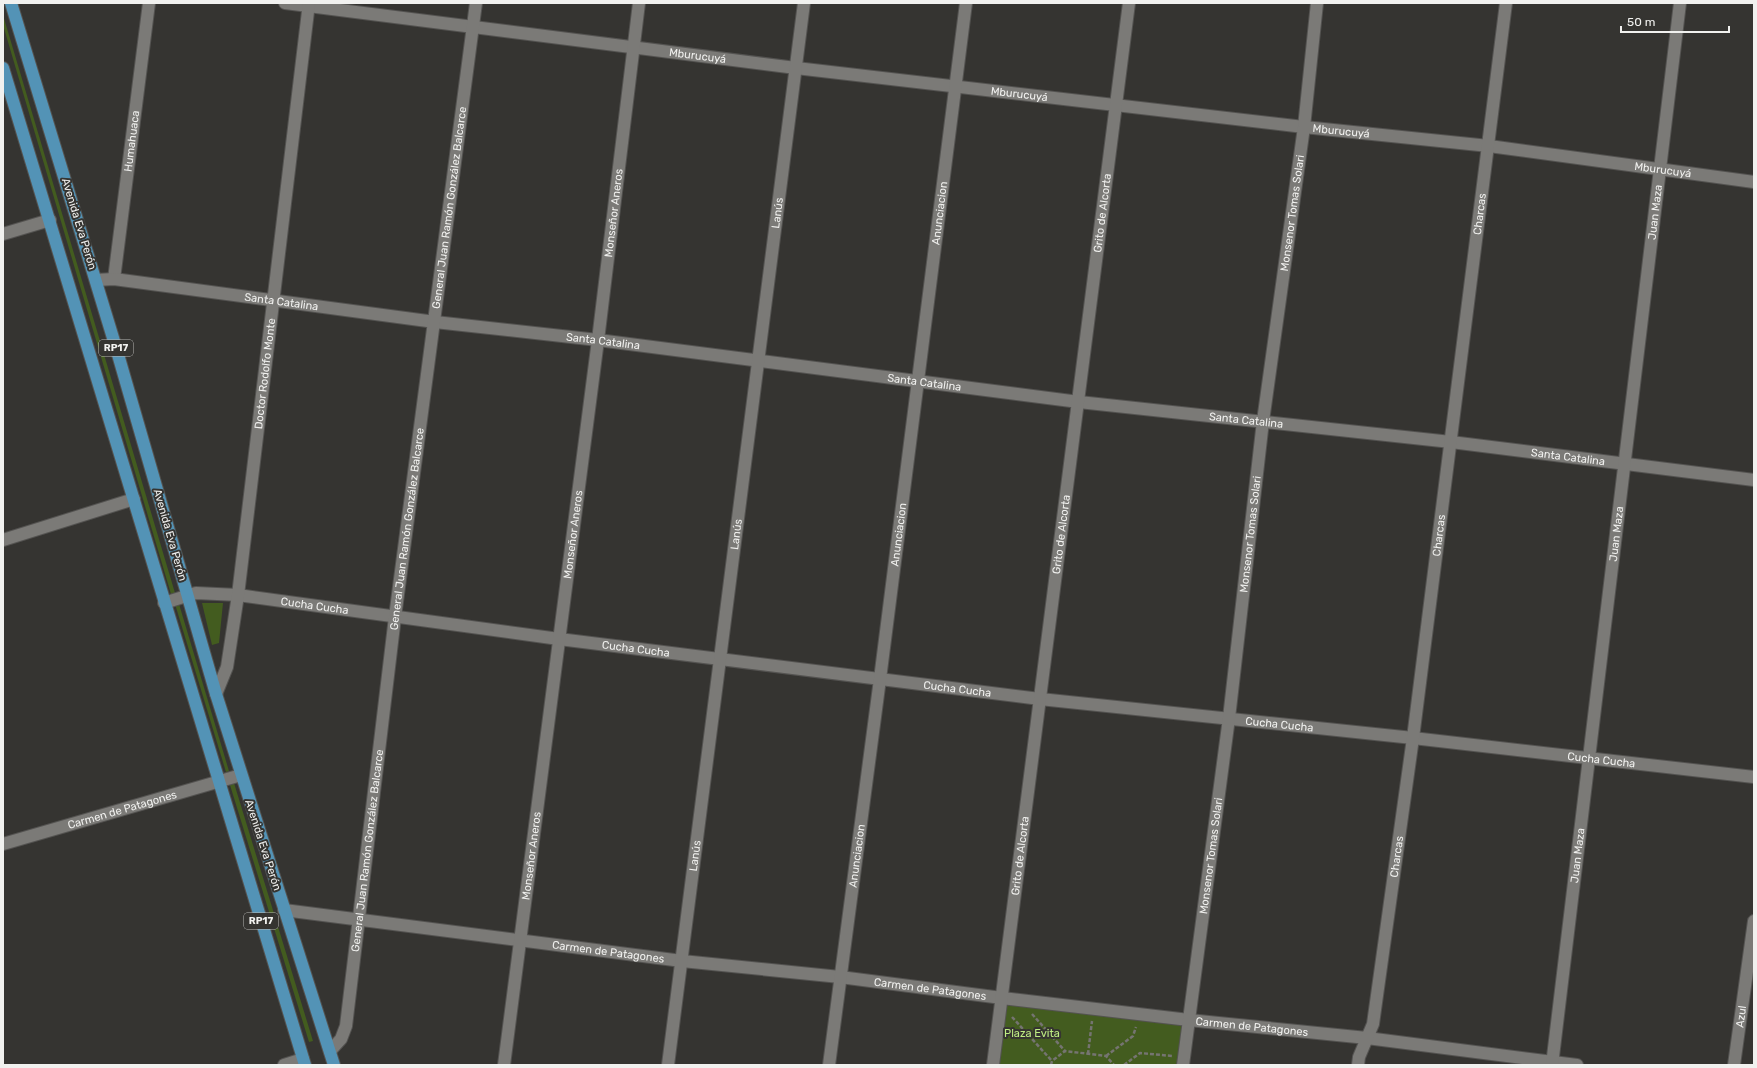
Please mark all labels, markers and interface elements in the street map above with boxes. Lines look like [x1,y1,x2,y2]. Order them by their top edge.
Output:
scale bar [1621,8,1729,34]
text: 50 m [1627,15,1655,29]
street label: Mburucuyá [668,45,727,66]
street label: Mburucuyá [990,84,1049,104]
street label: General Juan Ramón González Balcarce [429,106,469,310]
street label: Humahuaca [121,110,142,173]
street label: Mburucuyá [1312,121,1370,140]
street label: Monsenor Tomas Solari [1277,154,1307,272]
street label: Mburucuyá [1634,159,1692,180]
street label: Monseñor Aneros [602,168,625,258]
street label: Grito de Alcorta [1091,173,1114,253]
street label: Avenida Eva Perón [59,177,99,271]
street label: Anunciacion [929,181,950,246]
street label: Juan Maza [1645,184,1665,241]
street label: Charcas [1470,192,1488,236]
street label: Lanús [769,196,786,229]
street label: Santa Catalina [244,290,319,313]
street label: Doctor Rodolfo Monte [251,317,278,430]
street label: Santa Catalina [565,330,641,352]
road number: RP17 [99,340,133,356]
street label: Santa Catalina [887,371,962,393]
street label: Santa Catalina [1208,410,1284,430]
street label: General Juan Ramón González Balcarce [387,427,426,631]
street label: Santa Catalina [1530,446,1606,468]
street label: Monsenor Tomas Solari [1237,475,1263,593]
street label: Avenida Eva Perón [151,488,189,582]
street label: Monseñor Aneros [561,489,585,579]
street label: Grito de Alcorta [1049,494,1072,575]
street label: Anunciacion [888,502,909,567]
street label: Juan Maza [1606,506,1626,562]
street label: Charcas [1430,513,1448,557]
street label: Lanús [728,518,744,551]
street label: Cucha Cucha [280,594,349,617]
street label: Cucha Cucha [601,638,671,659]
street label: Cucha Cucha [923,678,992,699]
street label: Cucha Cucha [1245,714,1314,734]
street label: General Juan Ramón González Balcarce [348,748,386,952]
street label: Cucha Cucha [1567,749,1636,770]
street label: Carmen de Patagones [66,787,179,831]
street label: Monsenor Tomas Solari [1197,797,1225,915]
street label: Avenida Eva Perón [242,798,284,892]
street label: Monseñor Aneros [519,810,543,901]
street label: Grito de Alcorta [1008,815,1031,896]
street label: Anunciacion [846,823,867,888]
street label: Juan Maza [1567,827,1587,884]
street label: Charcas [1387,834,1406,878]
street label: Lanús [686,839,703,872]
road number: RP17 [244,913,278,929]
street label: Carmen de Patagones [551,938,666,965]
street label: Carmen de Patagones [873,975,987,1002]
street label: Azul [1733,1005,1749,1028]
street label: Carmen de Patagones [1195,1014,1309,1039]
park label: Plaza Evita [1004,1027,1060,1040]

